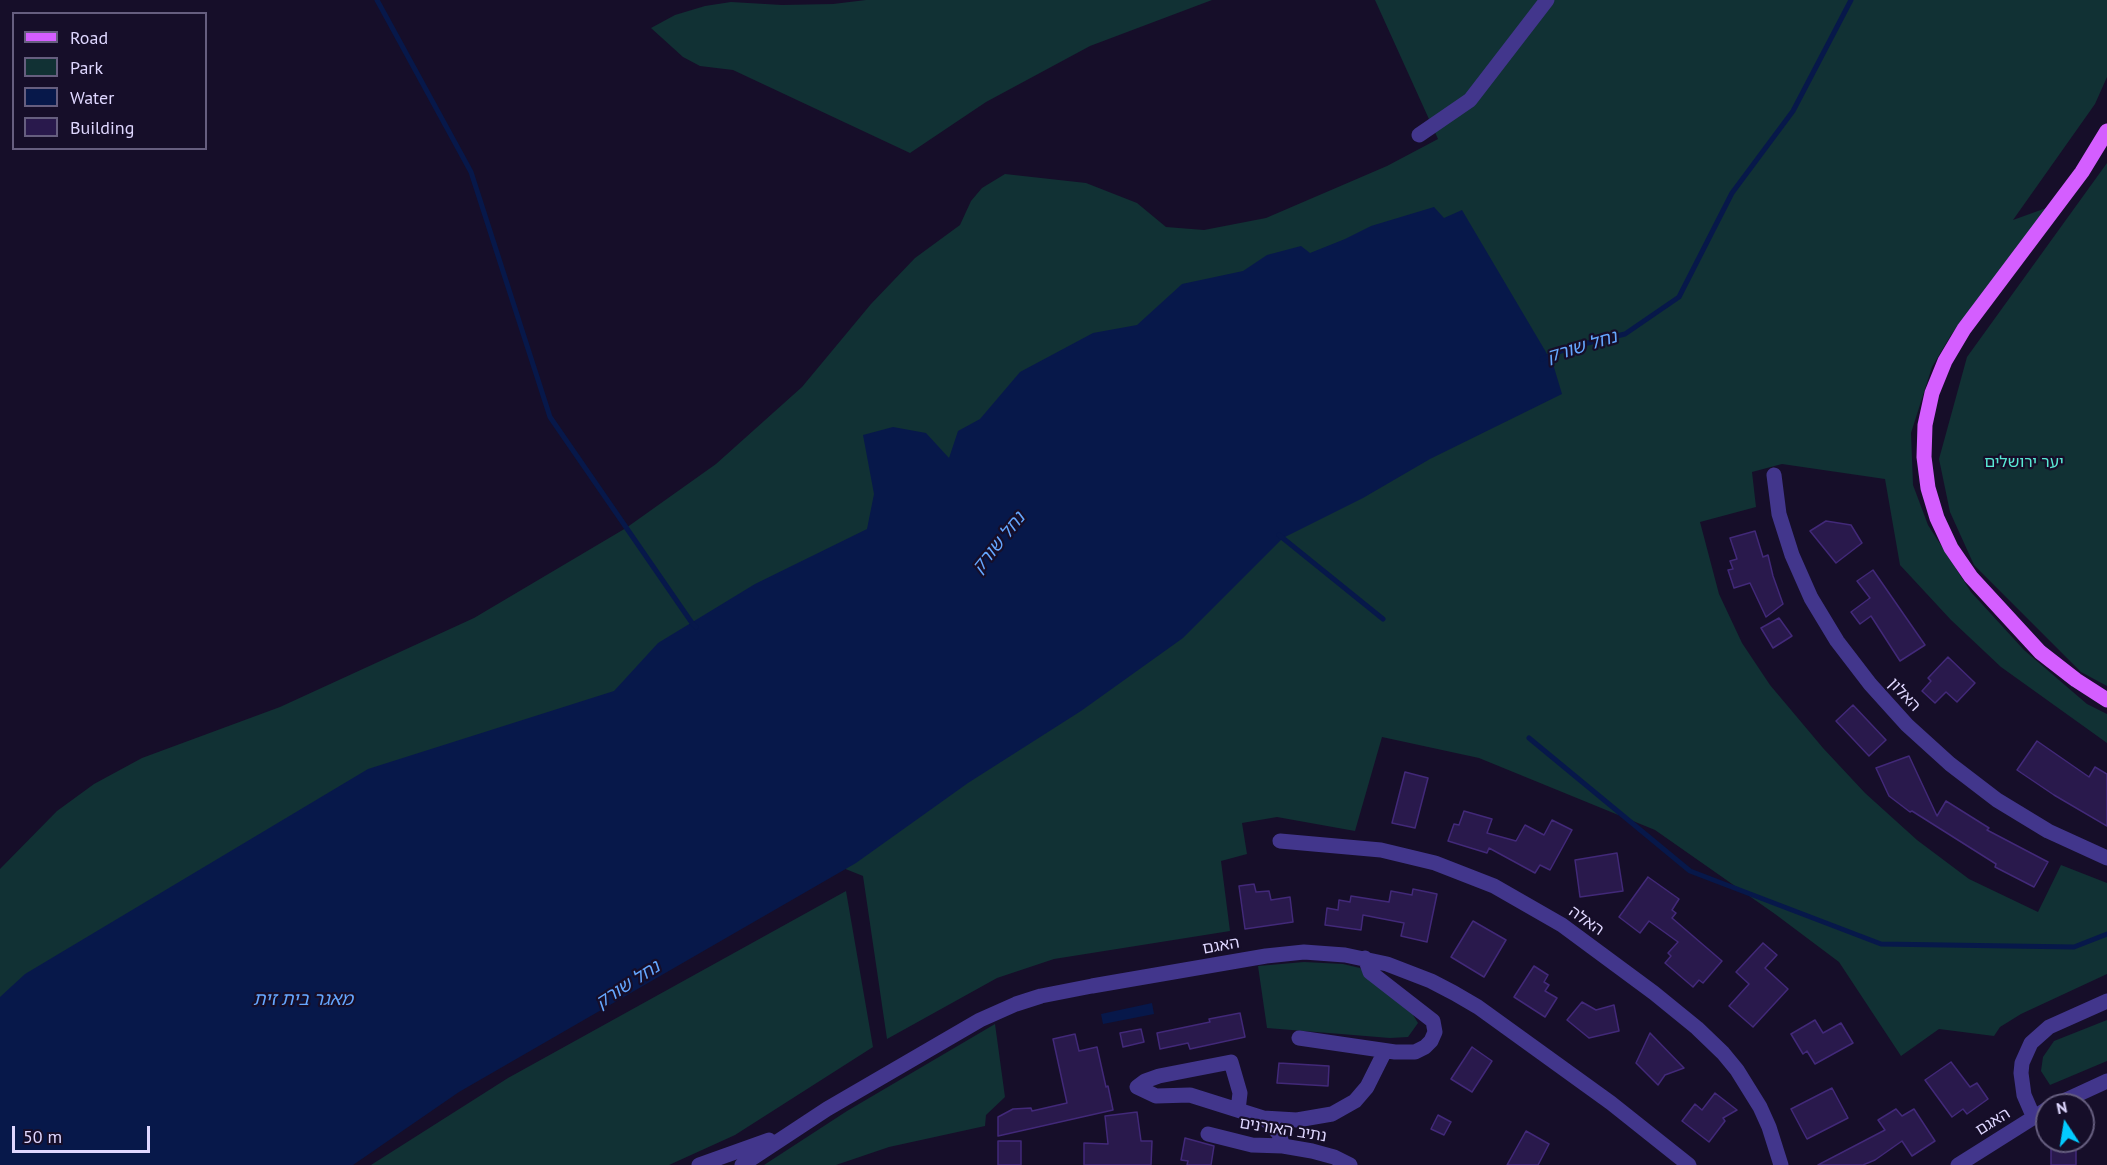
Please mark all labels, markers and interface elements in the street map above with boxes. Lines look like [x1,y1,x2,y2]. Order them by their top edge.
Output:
legend [12,12,207,150]
text: Road [70,26,108,49]
text: Park [70,56,103,79]
text: Water [70,86,114,109]
text: Building [70,116,134,139]
water label: נחל שורק [1544,326,1620,368]
park label: יער ירושלים [1984,452,2064,472]
water label: נחל שורק [968,508,1030,578]
street label: האלון [1884,674,1924,716]
street label: האלה [1565,902,1607,940]
street label: האגם [1201,933,1241,959]
water label: נחל שורק [592,956,664,1014]
water label: מאגר בית זית [253,989,353,1011]
north arrow [2035,1093,2095,1153]
text: N [2054,1096,2069,1118]
street label: האגם [1972,1104,2014,1140]
scale bar [15,1114,153,1152]
street label: נתיב האורנים [1238,1114,1328,1146]
text: 50 m [23,1125,62,1148]

